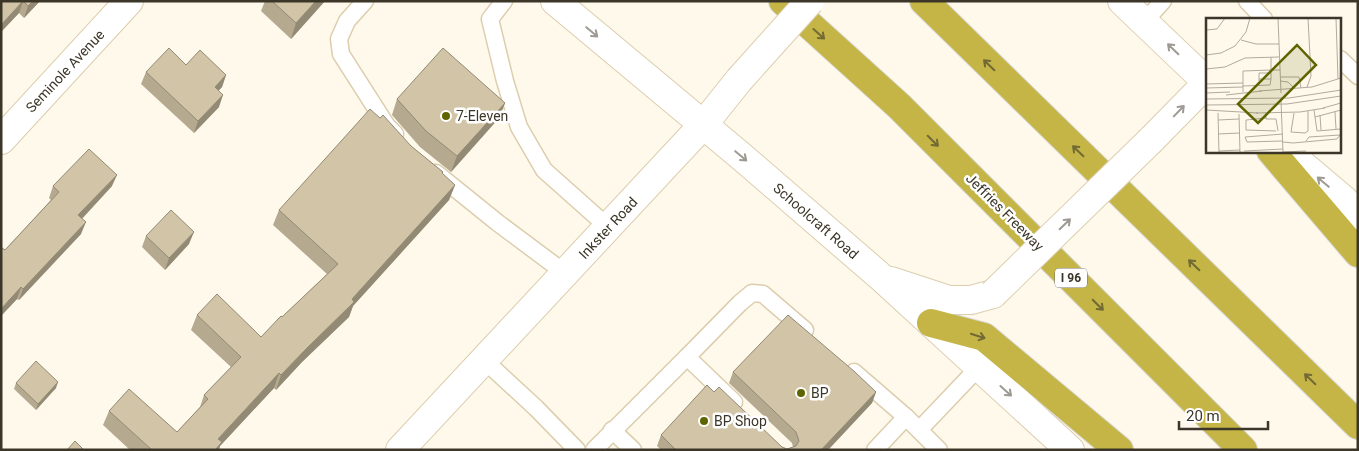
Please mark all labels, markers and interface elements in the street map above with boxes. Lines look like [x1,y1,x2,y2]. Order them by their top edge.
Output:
inset map [1206,18,1342,152]
street label: Seminole Avenue [23,26,107,116]
one-way arrow [586,27,599,38]
one-way arrow [813,28,826,40]
one-way arrow [1166,43,1179,55]
one-way arrow [982,59,995,71]
one-way arrow [1173,105,1186,117]
place label: 7-Eleven [456,108,508,124]
marker: 7-Eleven [440,110,452,122]
one-way arrow [927,135,939,147]
one-way arrow [1072,145,1084,158]
one-way arrow [734,150,747,162]
street label: Jeffries Freeway [963,170,1047,254]
one-way arrow [1316,177,1329,188]
street label: Schoolcraft Road [770,180,862,262]
street label: Inkster Road [575,194,641,262]
one-way arrow [1059,218,1072,230]
one-way arrow [1188,259,1200,271]
road number: I 96 [1055,268,1087,288]
one-way arrow [1092,299,1104,311]
one-way arrow [969,332,985,341]
one-way arrow [1305,373,1317,385]
place label: BP [811,385,829,401]
one-way arrow [1000,385,1013,397]
marker: BP [795,387,807,399]
scale bar [1179,398,1268,430]
text: 20 m [1186,407,1220,425]
place label: BP Shop [714,413,767,429]
marker: BP Shop [698,415,710,427]

